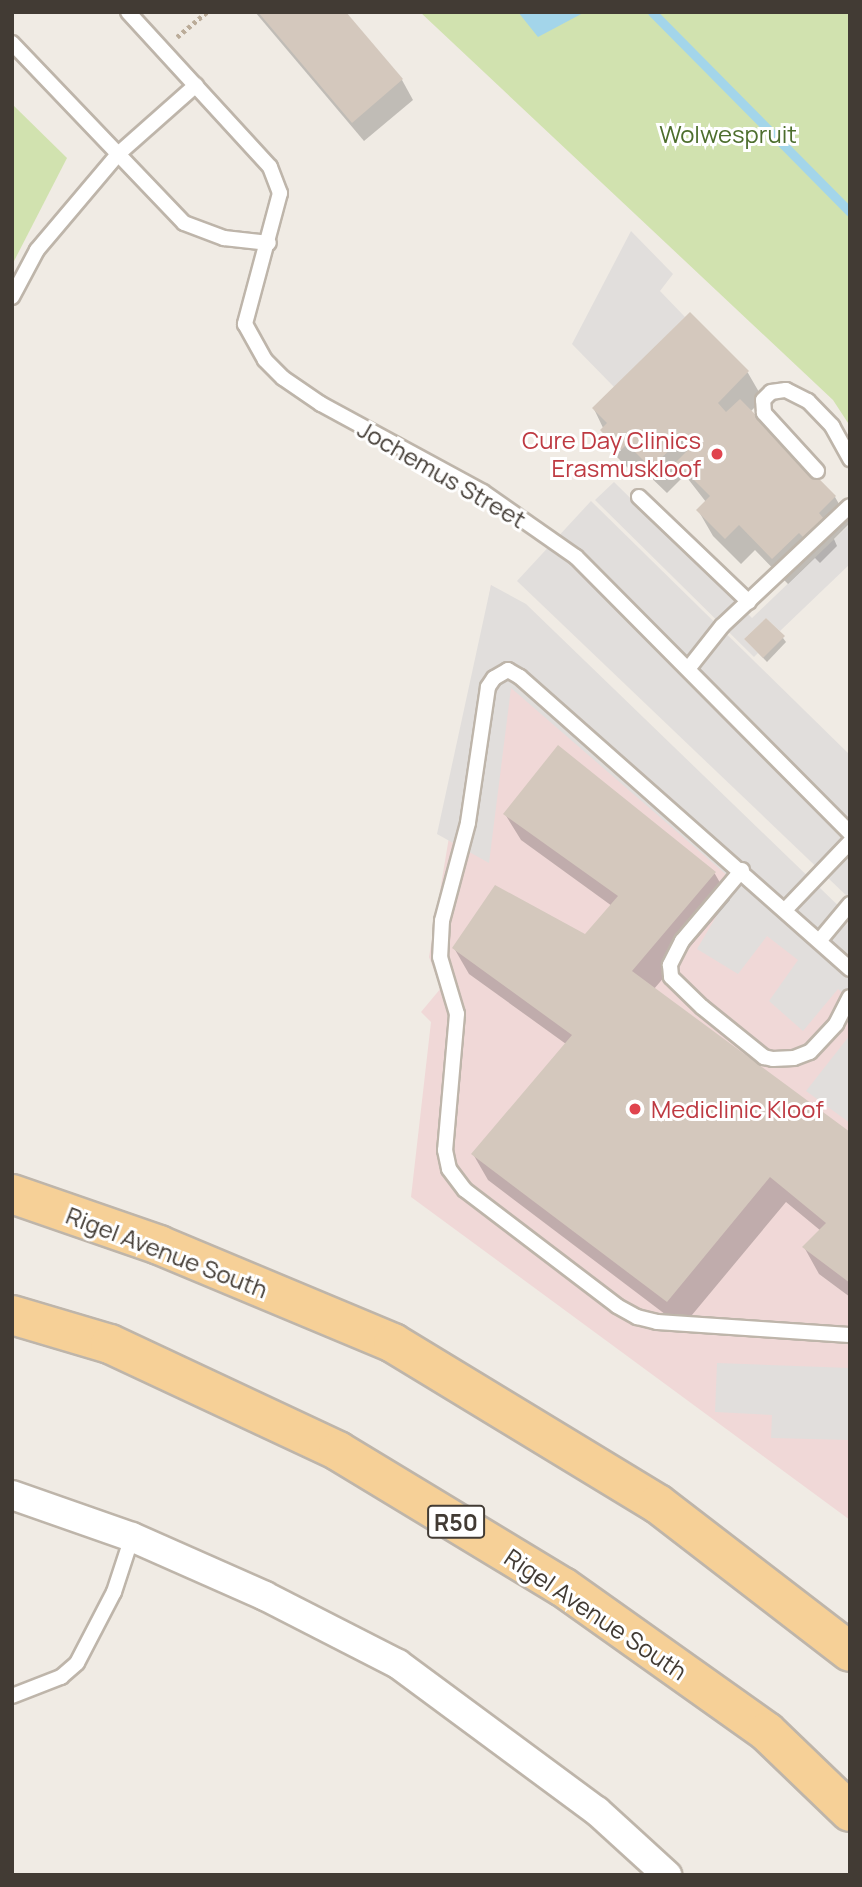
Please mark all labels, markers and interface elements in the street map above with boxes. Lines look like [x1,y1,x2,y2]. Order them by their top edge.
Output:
park label: Wolwespruit [659,120,797,148]
street label: Jochemus Street [353,414,531,534]
place label: Cure Day Clinics Erasmuskloof [522,426,701,482]
marker: Cure Day Clinics Erasmuskloof [707,444,727,464]
place label: Mediclinic Kloof [651,1095,824,1123]
marker: Mediclinic Kloof [625,1099,645,1119]
street label: Rigel Avenue South [62,1200,272,1304]
road number: R50 [426,1502,486,1541]
street label: Rigel Avenue South [499,1542,693,1686]

